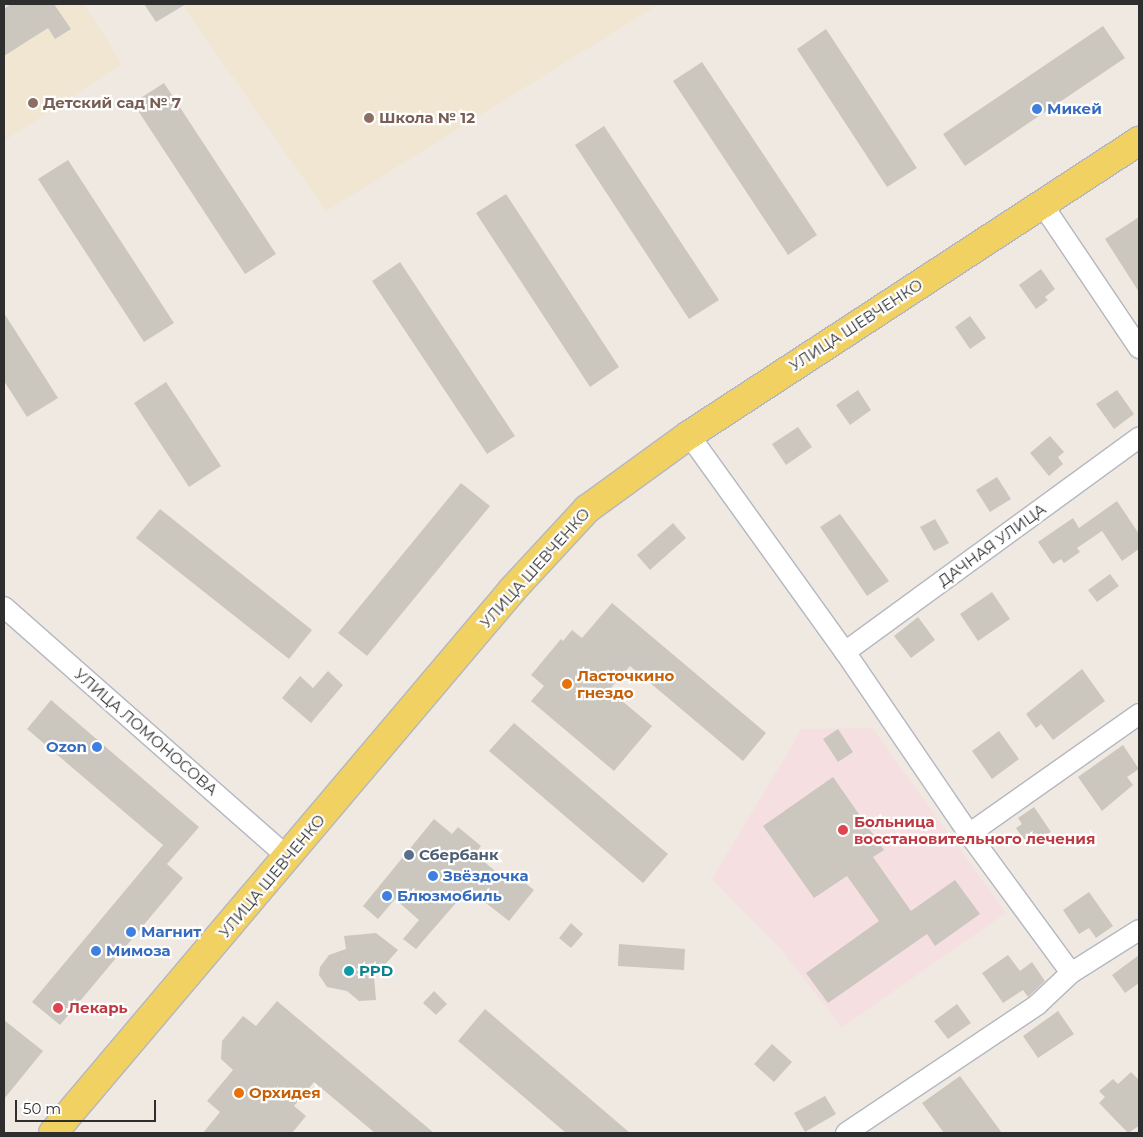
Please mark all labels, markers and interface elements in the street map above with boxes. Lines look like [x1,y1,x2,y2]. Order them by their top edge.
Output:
place label: Детский сад № 7 [43,94,181,112]
marker: Детский сад № 7 [27,97,39,109]
place label: Микей [1047,100,1102,118]
marker: Микей [1031,103,1043,115]
place label: Школа № 12 [379,109,475,127]
marker: Школа № 12 [363,112,375,124]
street label: УЛИЦА ШЕВЧЕНКО [786,275,926,375]
street label: ДАЧНАЯ УЛИЦА [935,500,1049,590]
street label: УЛИЦА ШЕВЧЕНКО [477,504,593,632]
street label: УЛИЦА ЛОМОНОСОВА [71,665,221,799]
place label: Ласточкино гнездо [577,666,674,701]
marker: Ласточкино гнездо [561,678,573,690]
place label: Ozon [46,738,87,756]
marker: Ozon [91,741,103,753]
street label: УЛИЦА ШЕВЧЕНКО [215,811,329,941]
place label: Больница восстановительного лечения [854,812,1095,847]
marker: Больница восстановительного лечения [836,823,850,837]
place label: Сбербанк [419,846,499,864]
marker: Сбербанк [403,849,415,861]
place label: Звёздочка [443,867,529,885]
marker: Звёздочка [427,870,439,882]
place label: Блюзмобиль [397,887,502,905]
marker: Блюзмобиль [381,890,393,902]
place label: Магнит [141,923,201,941]
marker: Магнит [125,926,137,938]
place label: Мимоза [106,942,171,960]
marker: Мимоза [90,945,102,957]
place label: PPD [359,962,393,980]
marker: PPD [343,965,355,977]
place label: Лекарь [68,999,128,1017]
marker: Лекарь [52,1002,64,1014]
place label: Орхидея [249,1084,321,1102]
marker: Орхидея [233,1087,245,1099]
scale bar [18,1090,159,1122]
text: 50 m [23,1099,61,1118]

